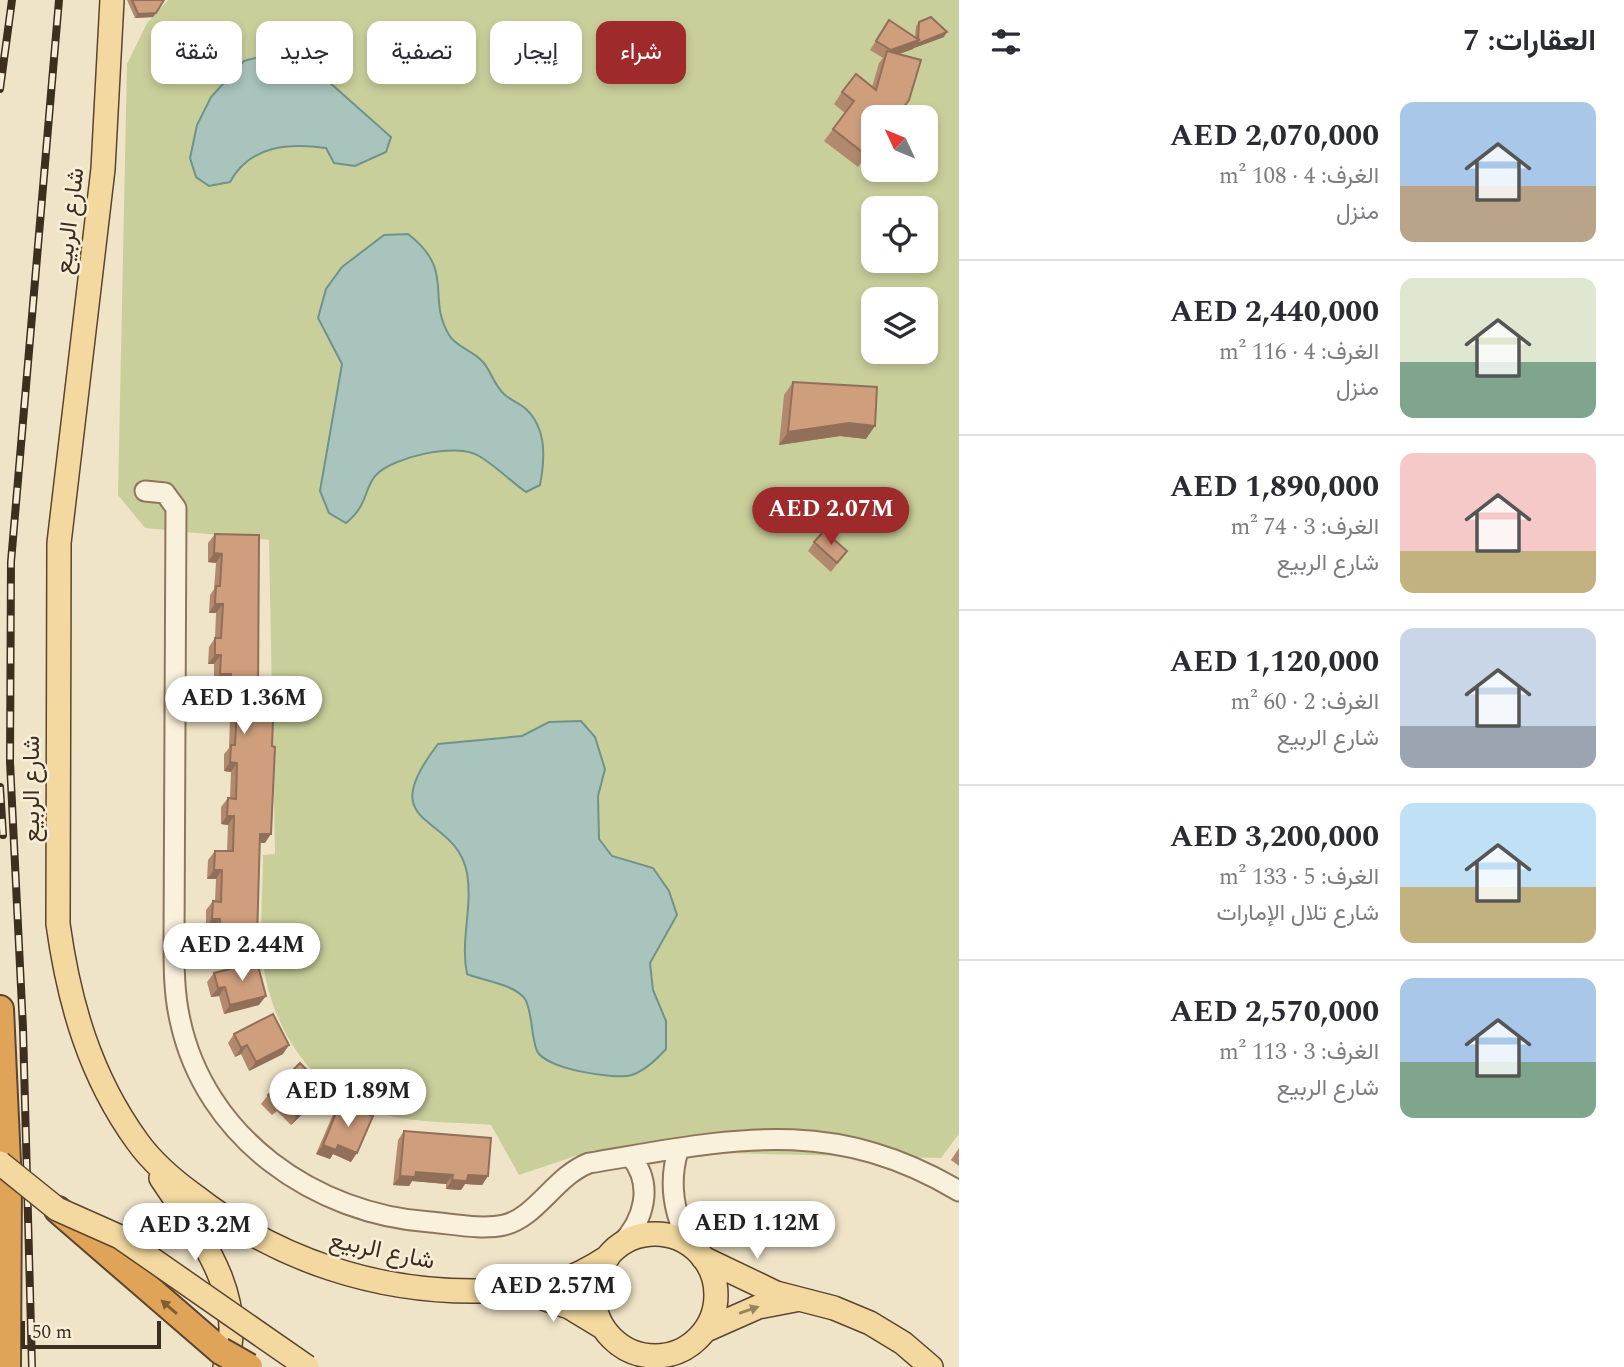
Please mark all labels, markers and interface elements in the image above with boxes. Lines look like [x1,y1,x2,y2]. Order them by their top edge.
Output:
text: العقارات: 7 [1463,18,1596,64]
chip: شقة [151,21,242,84]
chip: جديد [256,21,353,84]
chip: تصفية [367,21,476,84]
chip: إيجار [490,21,582,84]
chip: شراء [596,21,686,84]
icon: filters [987,23,1025,61]
north arrow [861,105,938,182]
map controls [861,105,938,364]
text: AED 2,070,000 [1170,113,1379,159]
icon: home [1456,130,1540,214]
text: الغرف: 4 · 108 m² [1219,159,1379,194]
street label: شارع الربيع [46,166,94,276]
text: منزل [1336,195,1379,230]
button: locate [861,196,938,273]
button: layers [861,287,938,364]
text: AED 2,440,000 [1170,289,1379,335]
icon: home [1456,306,1540,390]
text: الغرف: 4 · 116 m² [1219,335,1379,370]
text: منزل [1336,371,1379,406]
text: AED 1,890,000 [1170,464,1379,510]
icon: home [1456,481,1540,565]
pin: AED 2.07M [751,488,911,547]
text: AED 2.07M [768,492,894,527]
text: الغرف: 3 · 74 m² [1231,510,1379,545]
text: شارع الربيع [1277,546,1379,581]
text: AED 1,120,000 [1170,639,1379,685]
icon: home [1456,656,1540,740]
pin: AED 1.36M [164,676,324,736]
text: AED 1.36M [181,681,307,716]
text: الغرف: 2 · 60 m² [1231,685,1379,720]
text: شارع الربيع [1277,721,1379,756]
street label: شارع الربيع [14,736,50,842]
text: AED 3,200,000 [1170,814,1379,860]
icon: home [1456,831,1540,915]
text: الغرف: 5 · 133 m² [1219,860,1379,895]
text: شارع تلال الإمارات [1217,896,1379,931]
pin: AED 2.44M [162,923,322,983]
text: AED 2.44M [179,928,305,963]
text: AED 2,570,000 [1170,989,1379,1035]
icon: home [1456,1006,1540,1090]
text: الغرف: 3 · 113 m² [1219,1035,1379,1070]
pin: AED 1.89M [268,1070,428,1129]
text: شارع الربيع [1277,1071,1379,1106]
text: AED 1.89M [285,1074,411,1109]
pin: AED 1.12M [677,1202,837,1261]
pin: AED 3.2M [123,1204,267,1263]
text: AED 1.12M [694,1206,820,1241]
text: AED 3.2M [139,1208,251,1243]
street label: شارع الربيع [326,1222,438,1280]
pin: AED 2.57M [473,1264,633,1324]
text: AED 2.57M [490,1269,616,1304]
one-way arrow [160,1299,178,1315]
one-way arrow [739,1304,760,1315]
scale bar [21,1318,161,1350]
text: 50 m [32,1318,72,1347]

